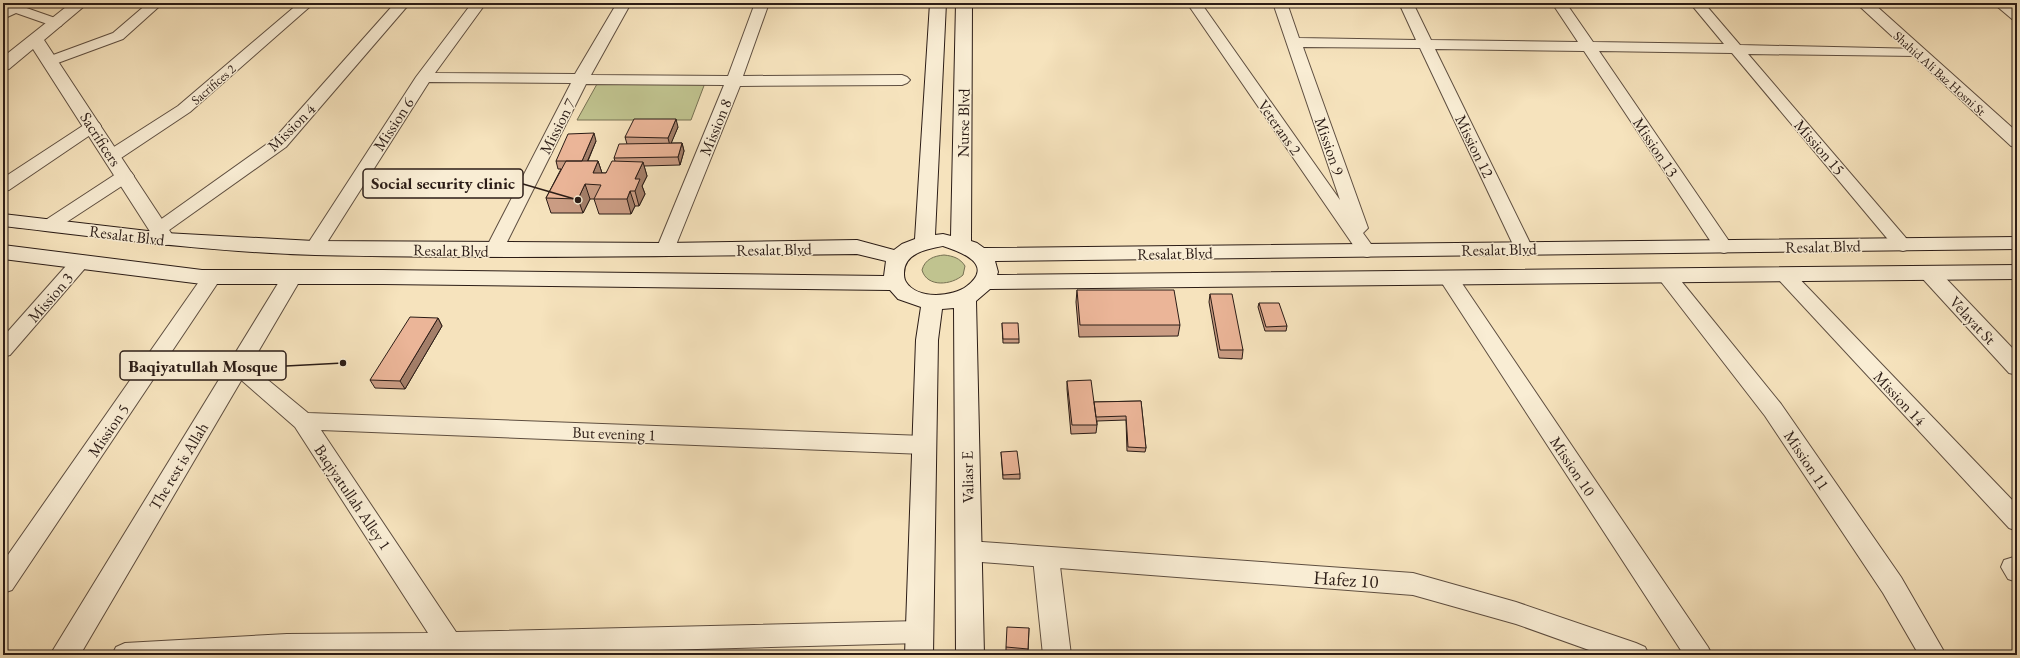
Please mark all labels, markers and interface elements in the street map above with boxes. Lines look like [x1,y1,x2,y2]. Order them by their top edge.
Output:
street label: Shahid Ali Baz Hosni St [1890,27,1990,119]
street label: Sacrifices 2 [187,60,240,108]
street label: Nurse Blvd [952,87,975,158]
street label: Mission 6 [368,93,419,155]
street label: Mission 7 [535,95,581,158]
street label: Mission 8 [695,95,737,159]
street label: Veterans 2 [1253,96,1306,159]
street label: Mission 4 [263,99,320,156]
street label: Sacrificers [75,108,126,170]
street label: Mission 12 [1450,111,1499,181]
street label: Mission 13 [1628,113,1683,181]
street label: Mission 9 [1310,114,1349,178]
street label: Mission 15 [1790,115,1850,180]
callout: Social security clinic [363,169,523,198]
text: Social security clinic [371,172,515,194]
street label: Resalat Blvd [88,220,167,251]
street label: Resalat Blvd [1785,235,1862,258]
street label: Resalat Blvd [736,238,813,261]
street label: Resalat Blvd [1461,238,1538,261]
street label: Resalat Blvd [413,239,490,262]
street label: Resalat Blvd [1137,242,1214,265]
street label: Mission 3 [23,268,78,327]
street label: Velayat St [1945,291,2001,349]
callout: Baqiyatullah Mosque [120,351,286,380]
text: Baqiyatullah Mosque [128,355,278,377]
street label: Mission 14 [1869,366,1931,430]
street label: Mission 5 [83,400,134,461]
street label: The rest is Allah [144,418,213,514]
street label: But evening 1 [572,422,656,445]
street label: Mission 11 [1779,426,1834,494]
street label: Mission 10 [1545,432,1600,500]
street label: Baqiyatullah Alley 1 [309,440,396,554]
street label: Valiasr E [957,451,978,503]
street label: Hafez 10 [1313,565,1379,594]

